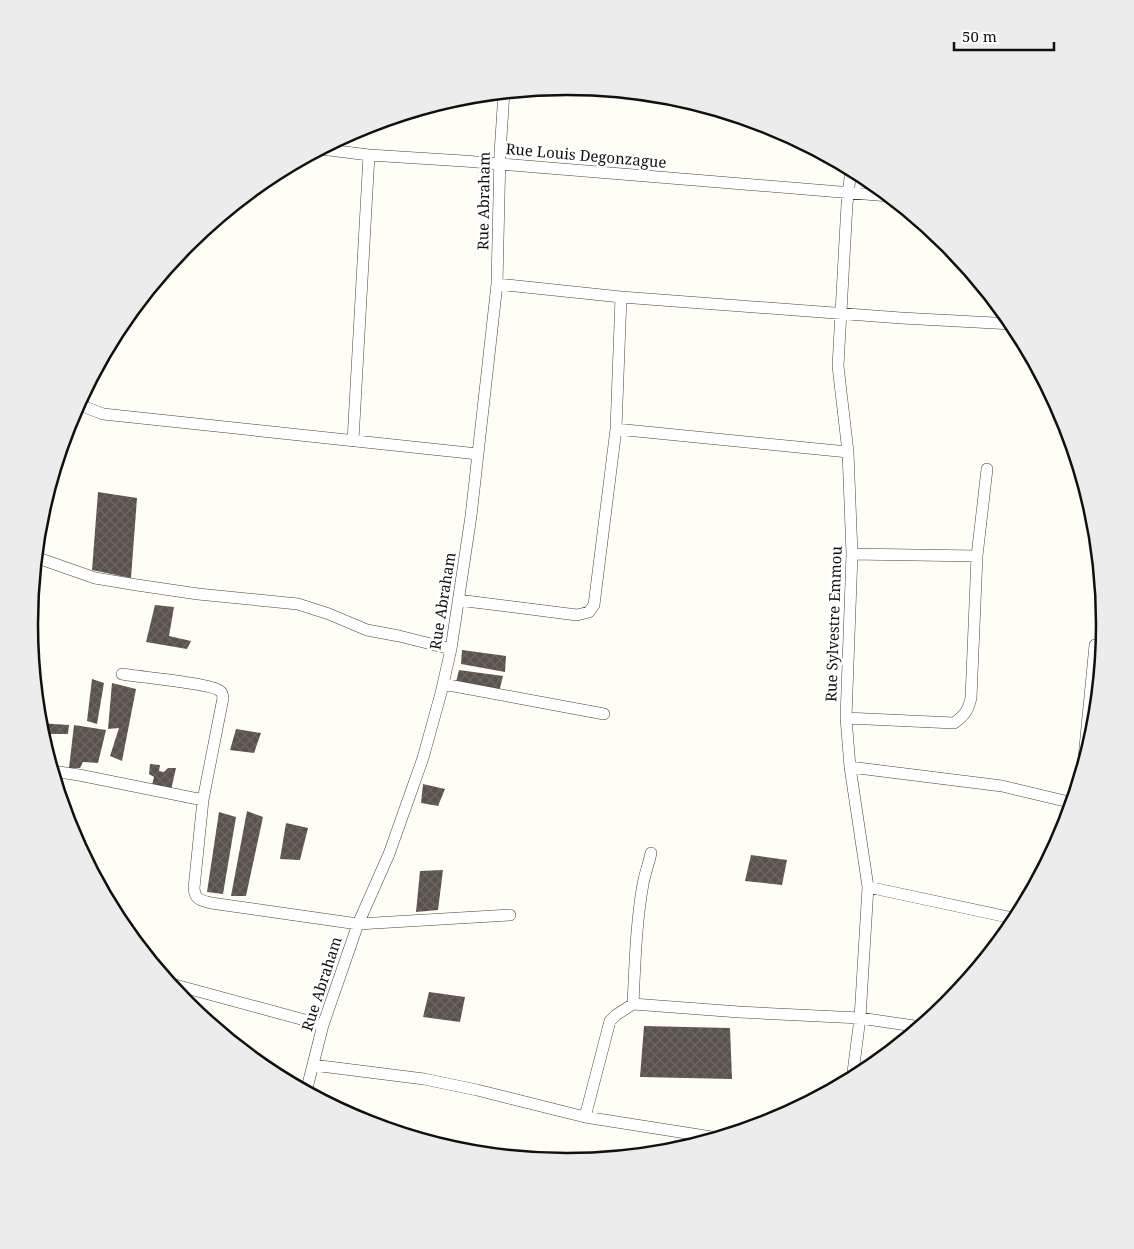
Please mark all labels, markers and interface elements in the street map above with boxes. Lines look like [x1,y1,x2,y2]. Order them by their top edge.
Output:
scale bar [954,20,1054,52]
text: 50 m [962,26,997,46]
street label: Rue Louis Degonzague [505,138,667,172]
street label: Rue Abraham [472,152,494,250]
street label: Rue Sylvestre Emmou [820,545,846,702]
street label: Rue Abraham [424,551,460,651]
street label: Rue Abraham [296,934,346,1034]

